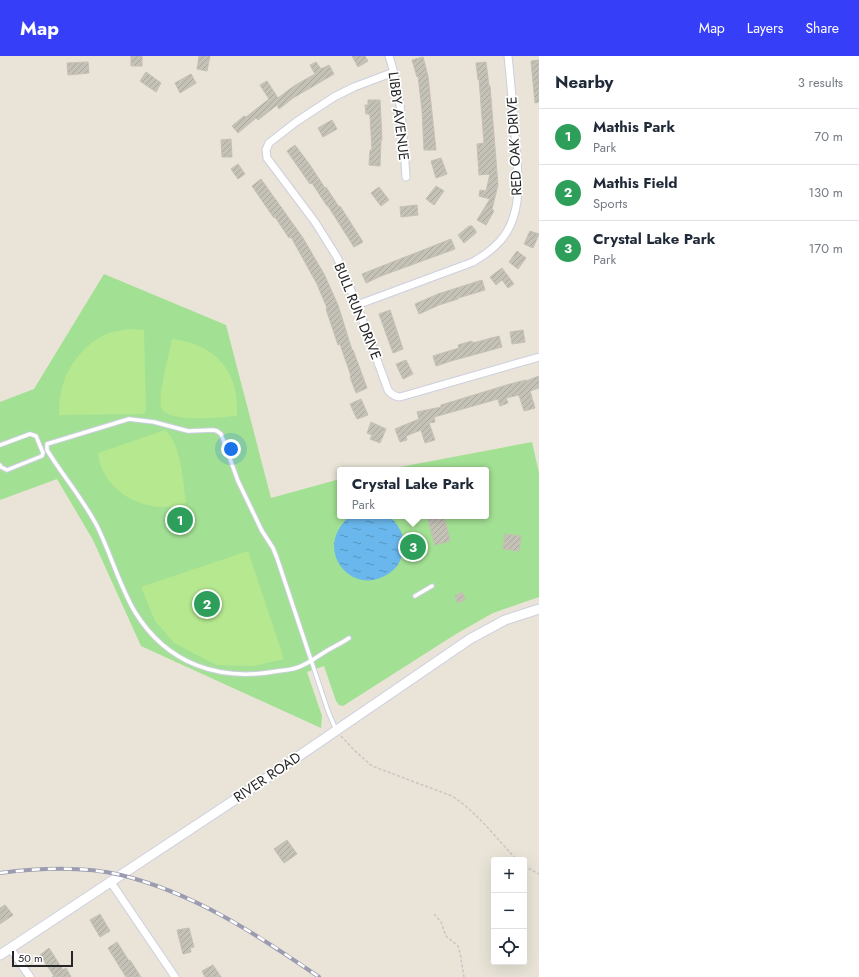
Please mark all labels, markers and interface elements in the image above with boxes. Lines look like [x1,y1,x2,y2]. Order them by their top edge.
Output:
text: Map [20,15,59,42]
text: Map [699,18,725,38]
text: Layers [747,18,783,38]
text: Share [805,18,839,38]
text: Nearby [555,70,613,94]
street label: LIBBY AVENUE [384,71,414,161]
text: 3 results [798,73,843,92]
street label: RED OAK DRIVE [501,96,527,196]
text: Mathis Park [593,116,675,138]
text: 1 [565,127,571,146]
text: 70 m [814,127,843,146]
text: Park [593,138,616,157]
text: Mathis Field [593,172,678,194]
text: 2 [564,183,572,202]
text: 130 m [808,183,843,202]
text: Sports [593,194,627,213]
text: Crystal Lake Park [593,228,716,250]
text: 3 [564,239,572,258]
text: 170 m [808,239,843,258]
text: Park [593,250,616,269]
street label: BULL RUN DRIVE [329,260,387,362]
your location [221,439,241,459]
popup [337,467,489,519]
text: Crystal Lake Park [352,473,474,495]
text: Park [352,495,375,514]
pin: 1 [167,505,193,535]
pin: 3 [400,532,426,562]
pin: 2 [194,589,220,619]
street label: RIVER ROAD [229,747,305,807]
map controls [491,857,527,965]
button: + [491,857,527,893]
button: − [491,893,527,929]
button: locate [491,929,527,965]
scale bar [12,949,73,968]
text: 50 m [18,950,43,966]

